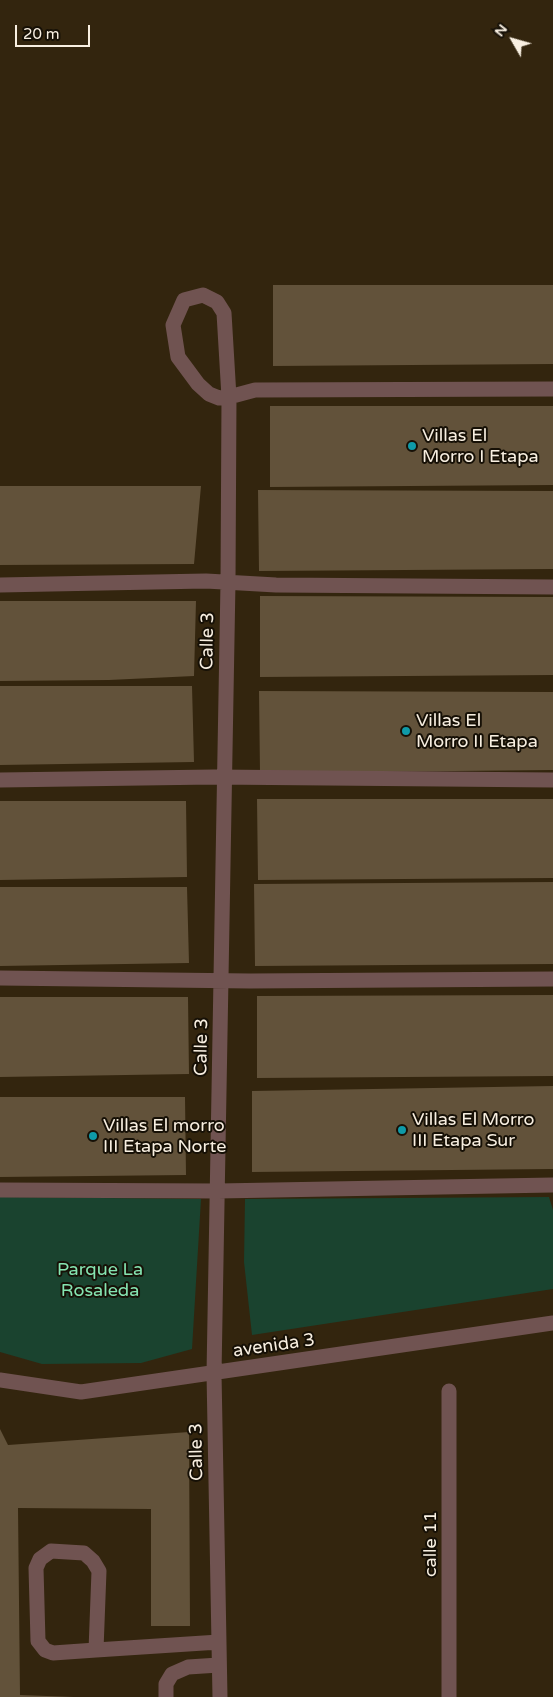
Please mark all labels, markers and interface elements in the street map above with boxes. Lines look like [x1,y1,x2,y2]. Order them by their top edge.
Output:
scale bar [18,15,92,47]
north arrow [488,15,538,65]
text: N [491,21,511,40]
text: 20 m [23,25,60,43]
place label: Villas El Morro I Etapa [422,425,539,468]
marker: Villas El Morro I Etapa [406,440,418,452]
street label: Calle 3 [197,612,219,670]
place label: Villas El Morro II Etapa [416,710,538,752]
marker: Villas El Morro II Etapa [400,725,412,737]
street label: Calle 3 [191,1018,213,1076]
place label: Villas El Morro III Etapa Sur [412,1109,534,1152]
place label: Villas El morro III Etapa Norte [103,1115,226,1158]
marker: Villas El Morro III Etapa Sur [396,1124,408,1136]
marker: Villas El morro III Etapa Norte [87,1130,99,1142]
park label: Parque La Rosaleda [57,1259,143,1302]
street label: avenida 3 [232,1330,316,1362]
street label: Calle 3 [186,1423,208,1481]
street label: calle 11 [420,1511,442,1577]

